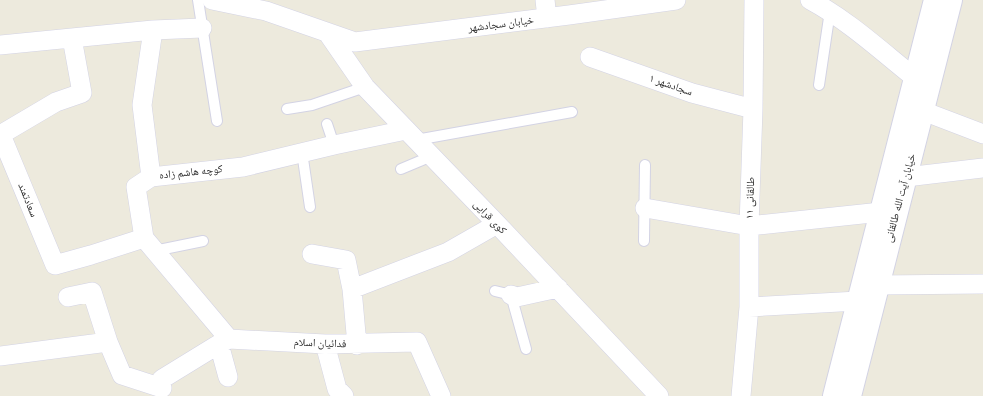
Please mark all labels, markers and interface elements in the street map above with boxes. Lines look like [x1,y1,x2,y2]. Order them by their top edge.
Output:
street label: خیابان سجادشهر [466,14,535,35]
street label: سجادشهر ۱ [648,72,694,98]
street label: خیابان آیت الله طالقانی [882,152,918,244]
street label: کوچه هاشم زاده [159,162,224,183]
street label: طالقانی ۱۱ [743,177,757,219]
street label: سعادتمند [15,181,41,219]
street label: کوی قرایی [471,197,510,237]
street label: فدائیان اسلام [293,336,347,350]

